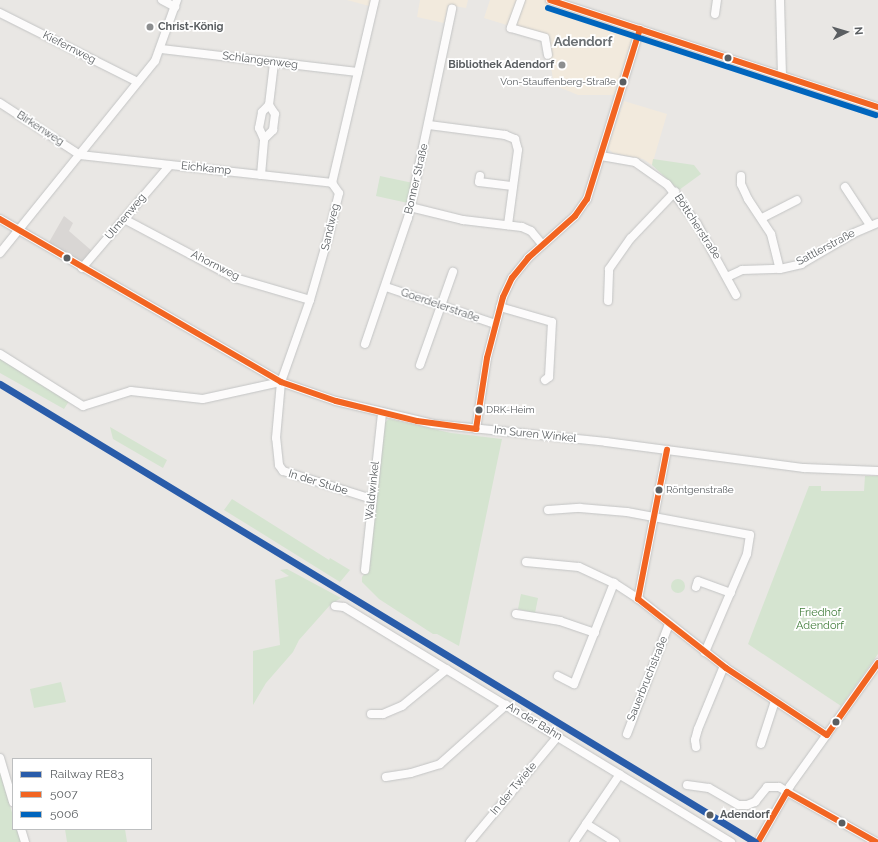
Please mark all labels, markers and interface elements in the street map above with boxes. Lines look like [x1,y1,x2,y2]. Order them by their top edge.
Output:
north arrow [826,12,866,52]
place label: Christ-König [158,20,224,34]
marker: Christ-König [145,22,155,32]
text: N [852,26,865,36]
street label: Kiefernweg [40,29,98,67]
district label: Adendorf [554,34,612,50]
street label: Schlangenweg [221,50,299,72]
unlabelled marker [723,53,733,63]
place label: Bibliothek Adendorf [448,58,554,72]
marker: Bibliothek Adendorf [557,60,567,70]
place label: Von-Stauffenberg-Straße [500,76,616,88]
marker: Von-Stauffenberg-Straße [618,77,628,87]
street label: Birkenweg [14,109,66,149]
street label: Bonner Straße [402,142,432,216]
street label: Eichkamp [180,160,232,178]
street label: Ulmenweg [103,191,149,243]
street label: Böttcherstraße [671,192,723,262]
street label: Sandweg [319,202,343,252]
street label: Sattlerstraße [794,227,858,269]
street label: Ahornweg [189,248,241,284]
unlabelled marker [62,253,72,263]
street label: Goerdelerstraße [399,286,481,326]
place label: DRK-Heim [486,404,535,416]
marker: DRK-Heim [474,405,484,415]
street label: Im Suren Winkel [493,424,577,446]
street label: Waldwinkel [363,461,383,521]
street label: In der Stube [286,468,350,498]
place label: Röntgenstraße [666,484,734,496]
marker: Röntgenstraße [654,485,664,495]
park label: Friedhof Adendorf [796,607,844,633]
street label: Sauerbruchstraße [625,635,671,723]
street label: An der Bahn [504,700,564,744]
unlabelled marker [831,717,841,727]
legend [12,758,152,830]
street label: In der Twiete [488,760,540,818]
text: Railway RE83 [50,767,124,781]
text: 5007 [50,787,78,801]
text: 5006 [50,807,78,821]
marker: Adendorf [703,808,717,822]
place label: Adendorf [720,808,770,822]
unlabelled marker [837,818,847,828]

